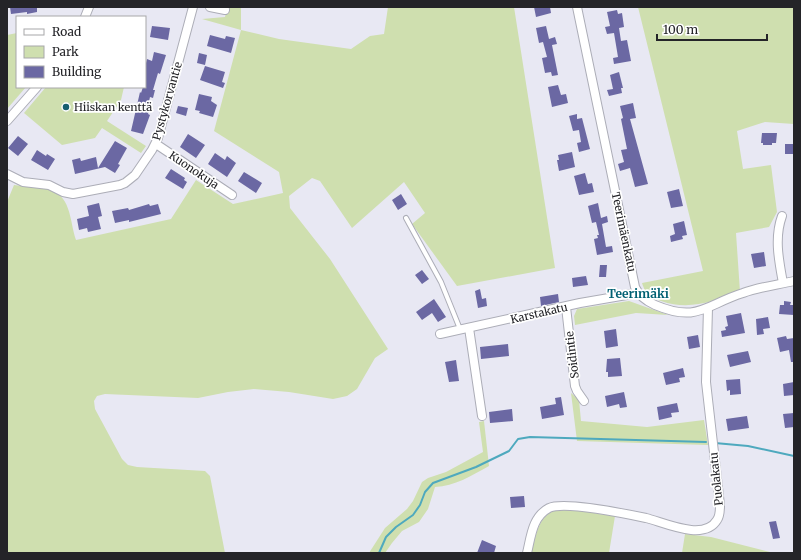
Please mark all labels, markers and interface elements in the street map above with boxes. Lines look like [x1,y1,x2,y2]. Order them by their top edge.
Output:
legend [16,16,146,88]
scale bar [657,16,767,42]
text: 100 m [663,22,698,37]
text: Road [52,24,81,39]
text: Park [52,44,79,59]
street label: Pystykorvantie [149,60,185,142]
text: Building [52,64,102,79]
place label: Hiiskan kenttä [74,100,152,114]
marker: Hiiskan kenttä [61,102,71,112]
street label: Kuonokuja [166,148,222,192]
street label: Teerimäenkatu [609,191,639,273]
district label: Teerimäki [607,286,669,301]
street label: Karstakatu [509,300,569,326]
street label: Soidintie [562,330,582,379]
street label: Puolakatu [706,452,726,506]

